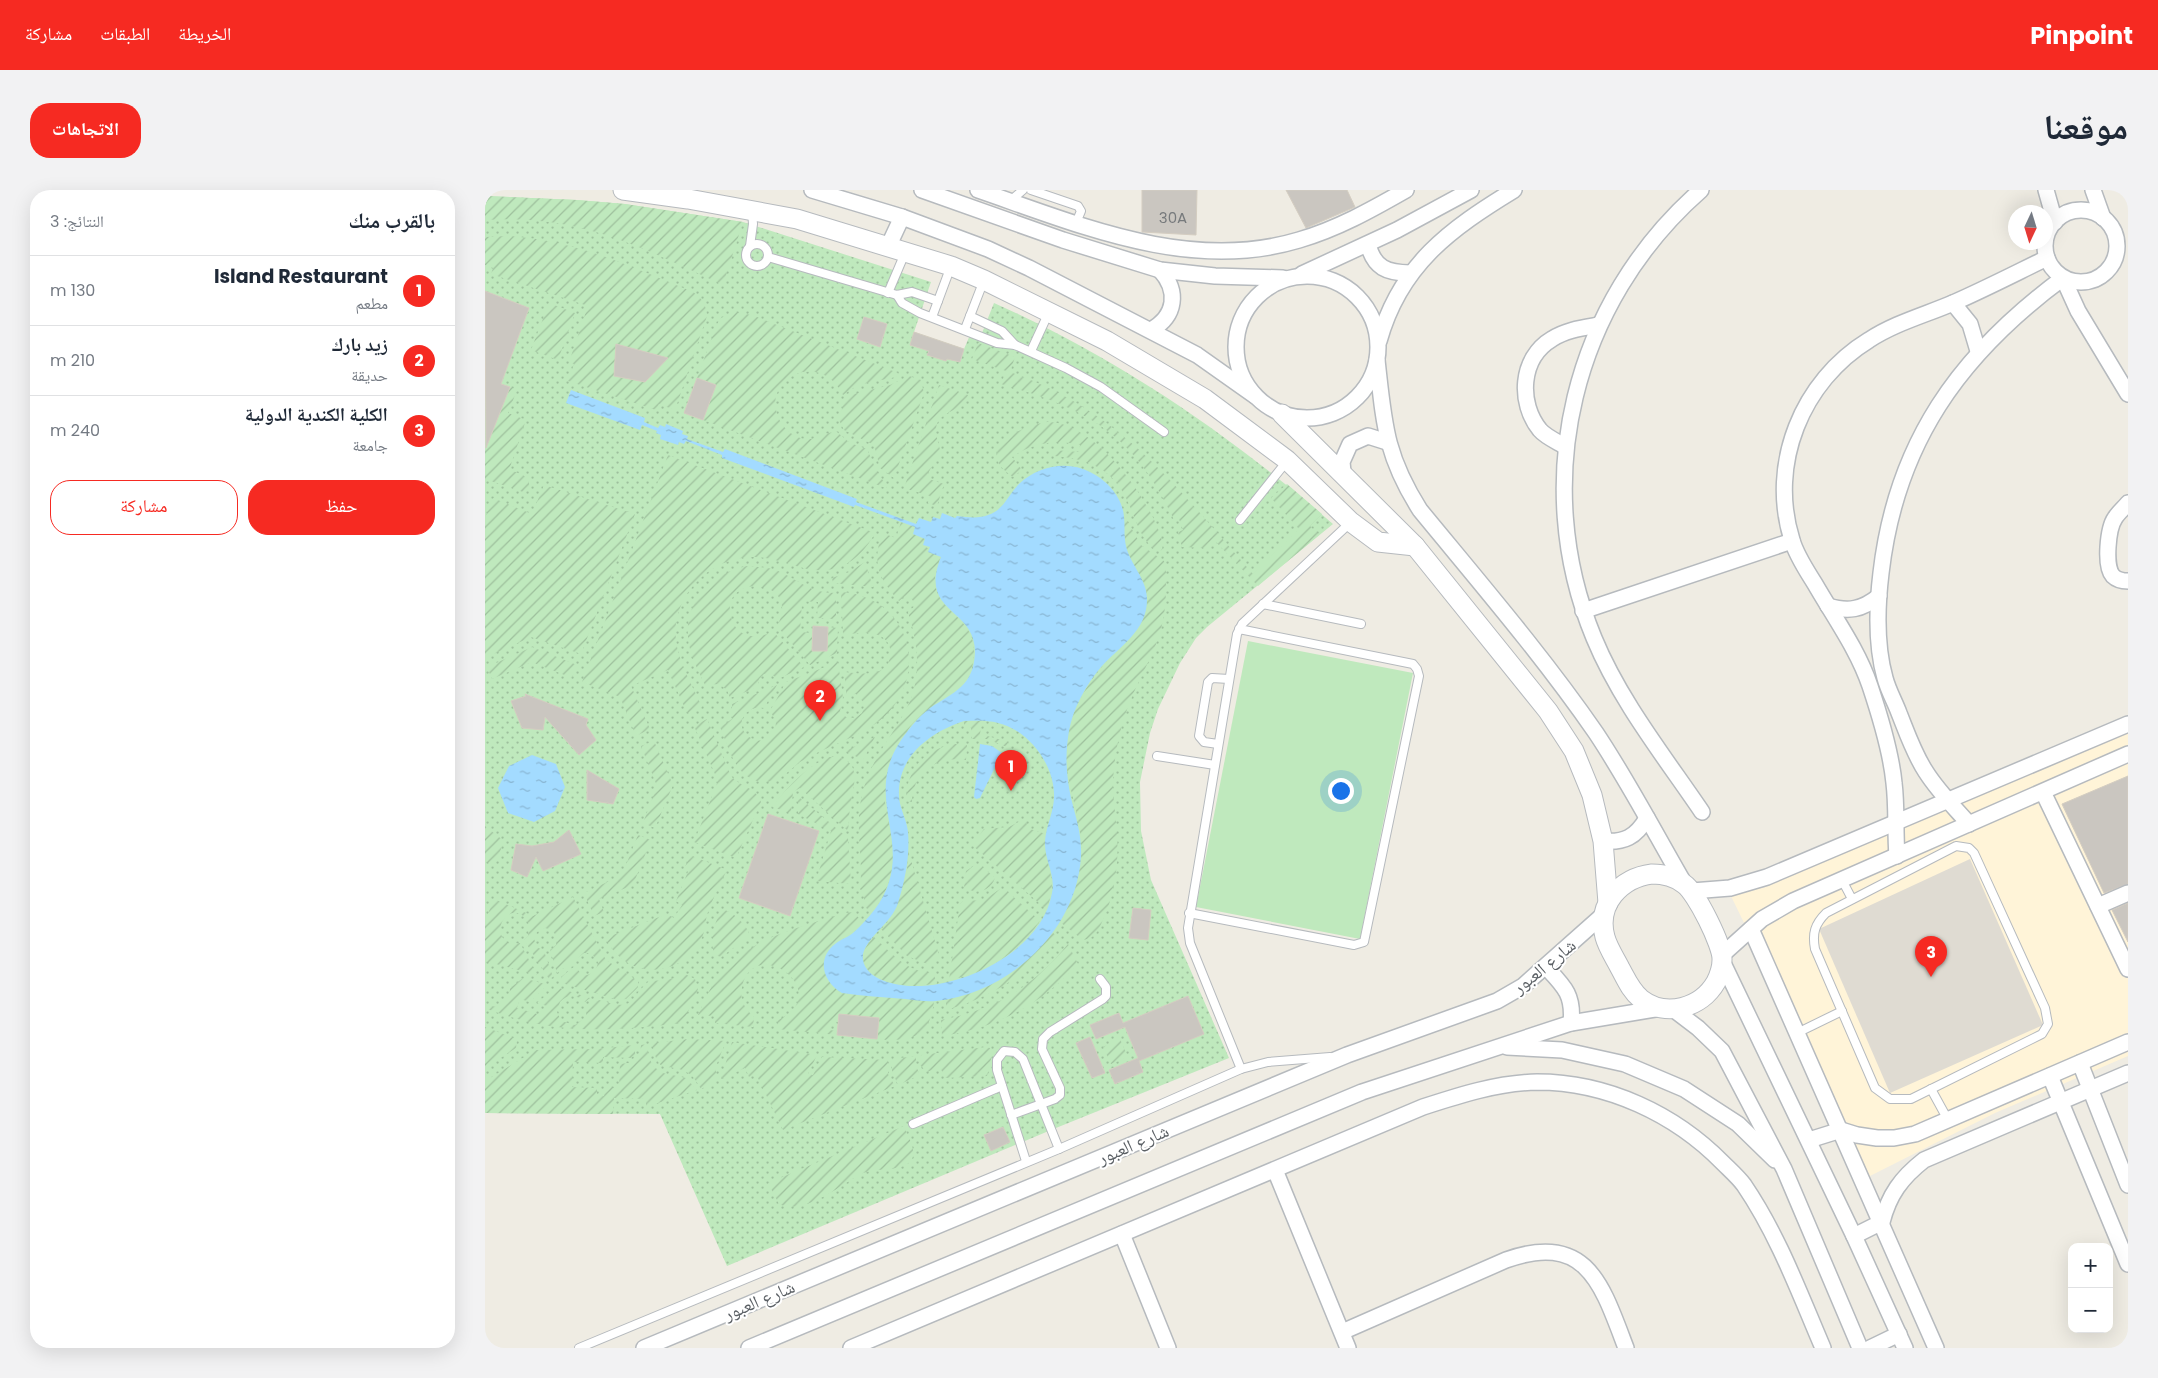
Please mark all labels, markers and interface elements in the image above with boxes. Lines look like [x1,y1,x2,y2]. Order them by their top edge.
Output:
text: Pinpoint [2030,19,2133,52]
text: مشاركة [25,21,72,46]
text: الطبقات [100,21,150,46]
text: الخريطة [178,21,231,46]
text: موقعنا [2043,102,2128,151]
button: الاتجاهات [30,103,141,158]
north arrow [2008,205,2053,250]
text: بالقرب منك [349,206,435,235]
house number: 30A [1159,207,1187,228]
text: النتائج: 3 [50,210,104,233]
text: Island Restaurant [214,263,388,290]
text: 130 m [50,279,95,302]
text: 1 [416,279,422,302]
text: مطعم [356,292,388,315]
text: زيد بارك [331,331,388,358]
text: 210 m [50,349,95,372]
text: 2 [414,349,424,372]
text: حديقة [351,364,388,387]
text: الكلية الكندية الدولية [245,401,388,428]
text: 240 m [50,419,100,442]
text: 3 [414,419,424,442]
text: جامعة [353,434,388,457]
button: مشاركة [50,480,238,535]
button: حفظ [248,480,435,535]
pin: 2 [804,680,836,721]
pin: 1 [995,750,1027,791]
your location [1328,778,1354,804]
street label: شارع العبور [1506,933,1581,1000]
pin: 3 [1915,936,1947,977]
street label: شارع العبور [1093,1118,1173,1171]
map controls [2068,1243,2113,1333]
button: + [2068,1243,2113,1288]
street label: شارع العبور [719,1274,799,1327]
button: − [2068,1288,2113,1333]

